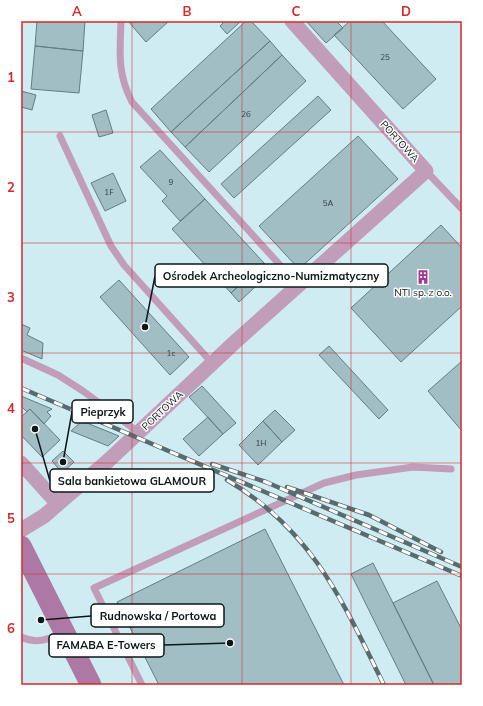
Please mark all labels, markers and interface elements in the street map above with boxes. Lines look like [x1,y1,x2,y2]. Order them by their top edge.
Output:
text: A [72,3,82,19]
text: B [183,3,192,19]
text: C [292,3,301,19]
text: D [401,3,411,19]
house number: 25 [380,52,390,62]
text: 1 [7,69,15,85]
house number: 26 [241,109,251,119]
street label: PORTOWA [377,118,422,165]
house number: 9 [169,177,174,187]
text: 2 [7,179,15,195]
house number: 1F [104,187,114,197]
house number: 5A [323,198,333,208]
callout: Ośrodek Archeologiczno-Numizmatyczny [155,264,388,287]
text: Ośrodek Archeologiczno-Numizmatyczny [163,269,379,283]
building icon: NTI sp. z o.o. [415,269,431,285]
place label: NTI sp. z o.o. [394,286,452,299]
text: 3 [7,289,15,305]
house number: 1c [167,348,175,358]
street label: PORTOWA [139,387,186,433]
text: 4 [7,400,15,416]
callout: Pieprzyk [72,400,133,423]
text: Pieprzyk [80,405,127,419]
house number: 1H [256,438,266,448]
callout: Sala bankietowa GLAMOUR [50,469,214,492]
text: Sala bankietowa GLAMOUR [58,474,206,488]
text: 5 [7,510,15,526]
callout: Rudnowska / Portowa [91,604,224,627]
text: Rudnowska / Portowa [100,609,217,623]
text: 6 [7,620,15,636]
callout: FAMABA E-Towers [49,634,164,657]
text: FAMABA E-Towers [56,638,156,652]

